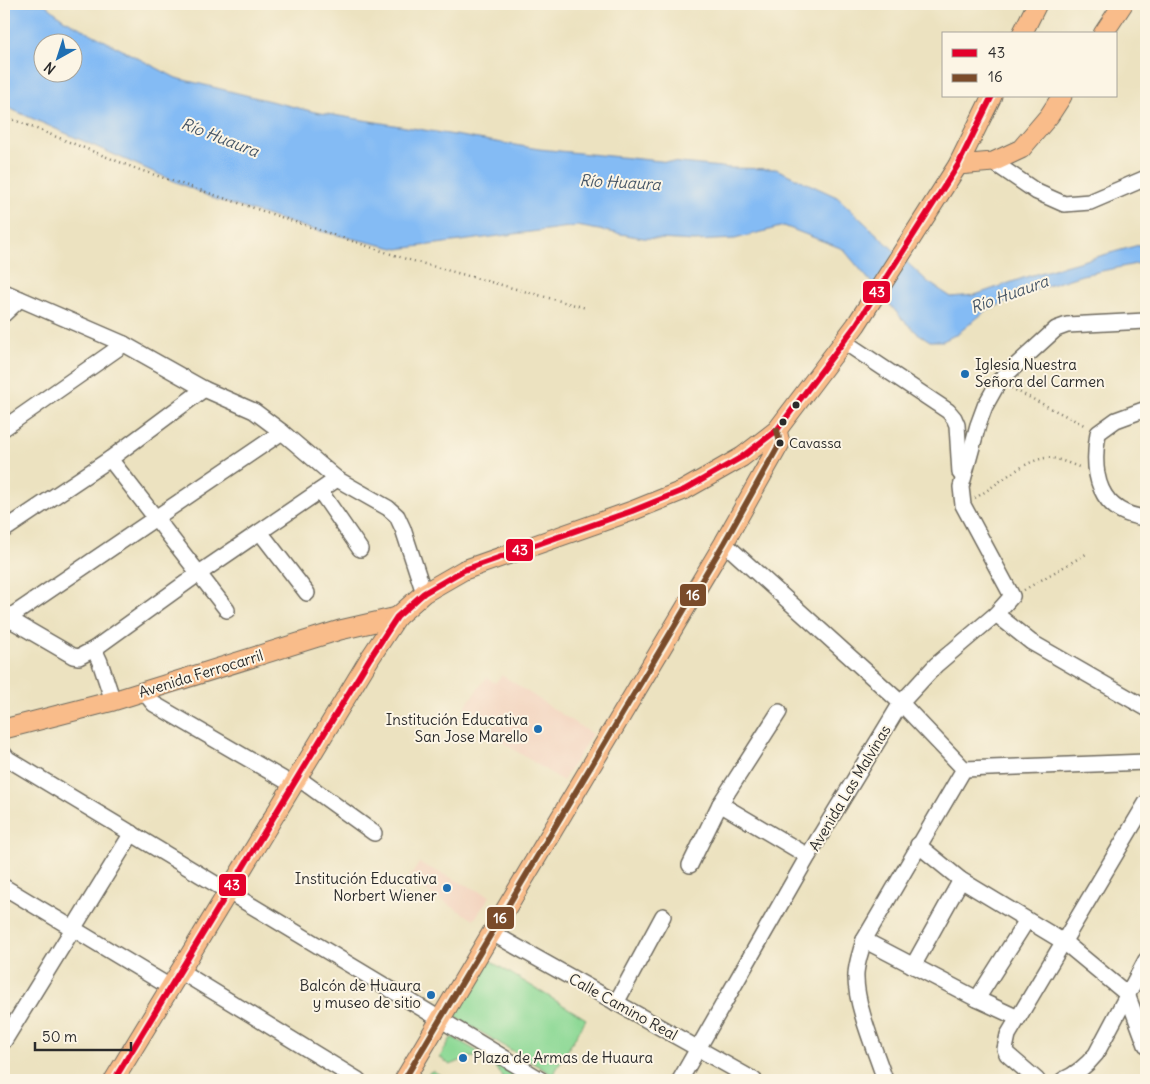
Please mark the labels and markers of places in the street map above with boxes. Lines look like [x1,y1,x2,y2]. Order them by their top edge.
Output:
place label: Iglesia Nuestra Señora del Carmen [975,355,1105,391]
marker: Iglesia Nuestra Señora del Carmen [959,368,971,380]
unlabelled marker [791,400,801,410]
unlabelled marker [778,417,788,427]
place label: Cavassa [789,434,842,452]
marker: Cavassa [775,438,785,448]
place label: Institución Educativa San Jose Marello [386,710,528,746]
marker: Institución Educativa San Jose Marello [532,723,544,735]
place label: Institución Educativa Norbert Wiener [295,869,437,905]
marker: Institución Educativa Norbert Wiener [441,882,453,894]
place label: Balcón de Huaura y museo de sitio [299,976,421,1012]
marker: Balcón de Huaura y museo de sitio [425,989,437,1001]
place label: Plaza de Armas de Huaura [473,1048,653,1067]
marker: Plaza de Armas de Huaura [457,1052,469,1064]

